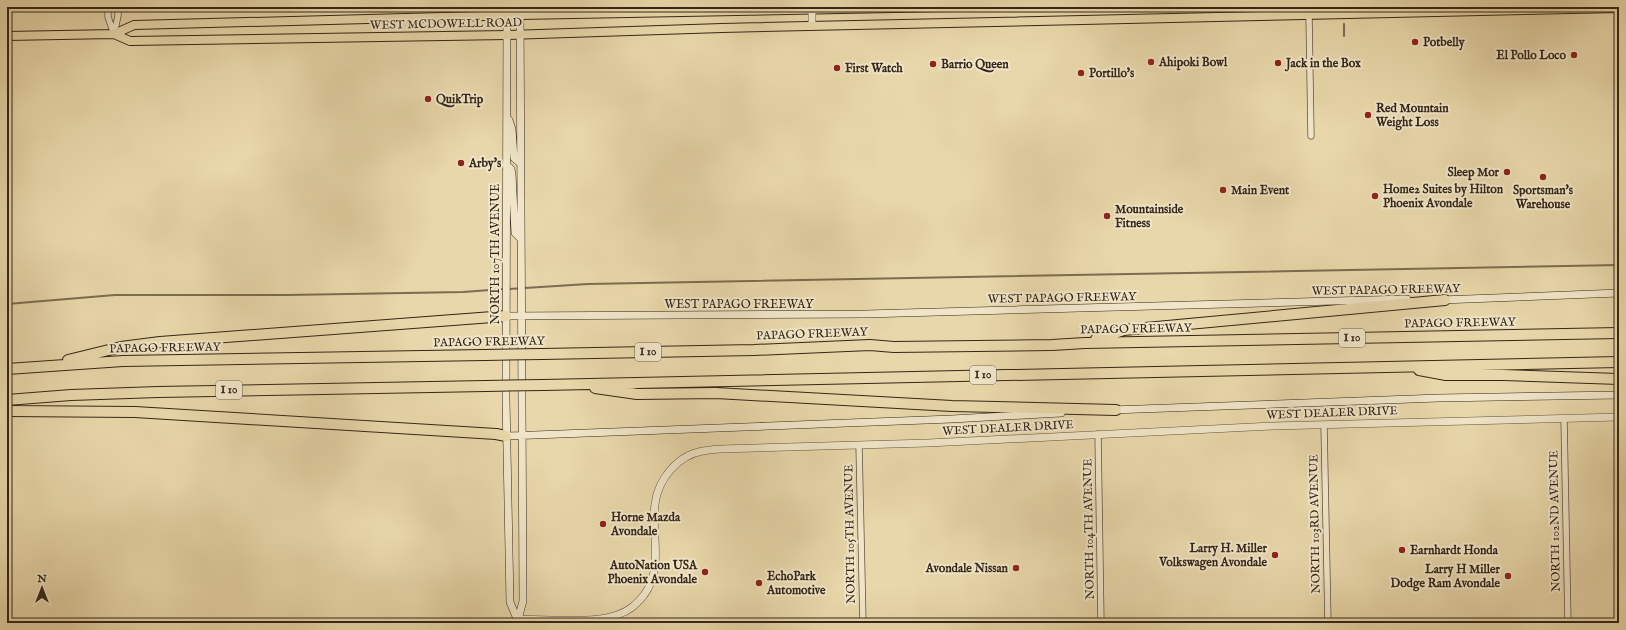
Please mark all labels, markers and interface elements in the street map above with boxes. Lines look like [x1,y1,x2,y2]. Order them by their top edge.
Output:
street label: WEST MCDOWELL ROAD [370,15,523,33]
place label: Potbelly [1423,35,1466,51]
marker: Potbelly [1410,37,1420,47]
place label: El Pollo Loco [1496,48,1567,63]
marker: El Pollo Loco [1569,50,1579,60]
place label: Ahipoki Bowl [1158,55,1228,71]
place label: Jack in the Box [1284,56,1361,72]
place label: Barrio Queen [941,57,1009,73]
marker: Ahipoki Bowl [1146,57,1156,67]
marker: Jack in the Box [1273,58,1283,68]
marker: Barrio Queen [928,59,938,69]
place label: First Watch [845,61,903,76]
marker: First Watch [832,63,842,73]
place label: Portillo's [1089,66,1135,81]
marker: Portillo's [1076,68,1086,78]
place label: QuikTrip [436,92,484,108]
marker: QuikTrip [423,94,433,104]
place label: Red Mountain Weight Loss [1375,101,1449,131]
marker: Red Mountain Weight Loss [1363,110,1373,120]
place label: Arby's [468,156,502,172]
marker: Arby's [456,158,466,168]
place label: Sleep Mor [1447,165,1500,181]
marker: Sleep Mor [1502,167,1512,177]
marker: Sportsman's Warehouse [1538,172,1548,182]
place label: Home2 Suites by Hilton Phoenix Avondale [1383,182,1504,211]
place label: Main Event [1231,183,1290,198]
place label: Sportsman's Warehouse [1513,183,1574,212]
street label: NORTH 107TH AVENUE [488,184,503,324]
marker: Main Event [1218,185,1228,195]
marker: Home2 Suites by Hilton Phoenix Avondale [1370,191,1380,201]
place label: Mountainside Fitness [1115,202,1184,231]
marker: Mountainside Fitness [1102,211,1112,221]
street label: WEST PAPAGO FREEWAY [1311,281,1461,299]
street label: WEST PAPAGO FREEWAY [987,289,1137,307]
street label: WEST PAPAGO FREEWAY [665,297,814,312]
street label: PAPAGO FREEWAY [1404,315,1517,331]
street label: PAPAGO FREEWAY [1080,321,1193,337]
street label: PAPAGO FREEWAY [756,325,869,343]
road number: I 10 [1339,329,1365,347]
street label: PAPAGO FREEWAY [433,334,546,350]
street label: PAPAGO FREEWAY [109,340,222,356]
road number: I 10 [635,343,661,361]
road number: I 10 [970,366,996,384]
road number: I 10 [216,381,242,399]
street label: WEST DEALER DRIVE [1266,403,1398,423]
street label: WEST DEALER DRIVE [942,417,1074,439]
street label: NORTH 102ND AVENUE [1546,450,1564,592]
street label: NORTH 103RD AVENUE [1306,454,1324,594]
street label: NORTH 104TH AVENUE [1080,458,1098,600]
street label: NORTH 105TH AVENUE [841,464,859,604]
place label: Horne Mazda Avondale [610,510,681,539]
marker: Horne Mazda Avondale [598,519,608,529]
place label: Larry H. Miller Volkswagen Avondale [1158,541,1268,571]
place label: Earnhardt Honda [1410,543,1499,558]
marker: Earnhardt Honda [1397,545,1407,555]
marker: Larry H. Miller Volkswagen Avondale [1270,550,1280,560]
place label: AutoNation USA Phoenix Avondale [607,558,698,587]
place label: Avondale Nissan [925,561,1009,576]
place label: Larry H Miller Dodge Ram Avondale [1391,562,1501,592]
marker: Avondale Nissan [1011,563,1021,573]
marker: AutoNation USA Phoenix Avondale [700,567,710,577]
north arrow [22,568,62,608]
place label: EchoPark Automotive [766,569,826,598]
marker: Larry H Miller Dodge Ram Avondale [1503,571,1513,581]
text: N [36,572,47,586]
marker: EchoPark Automotive [754,578,764,588]

